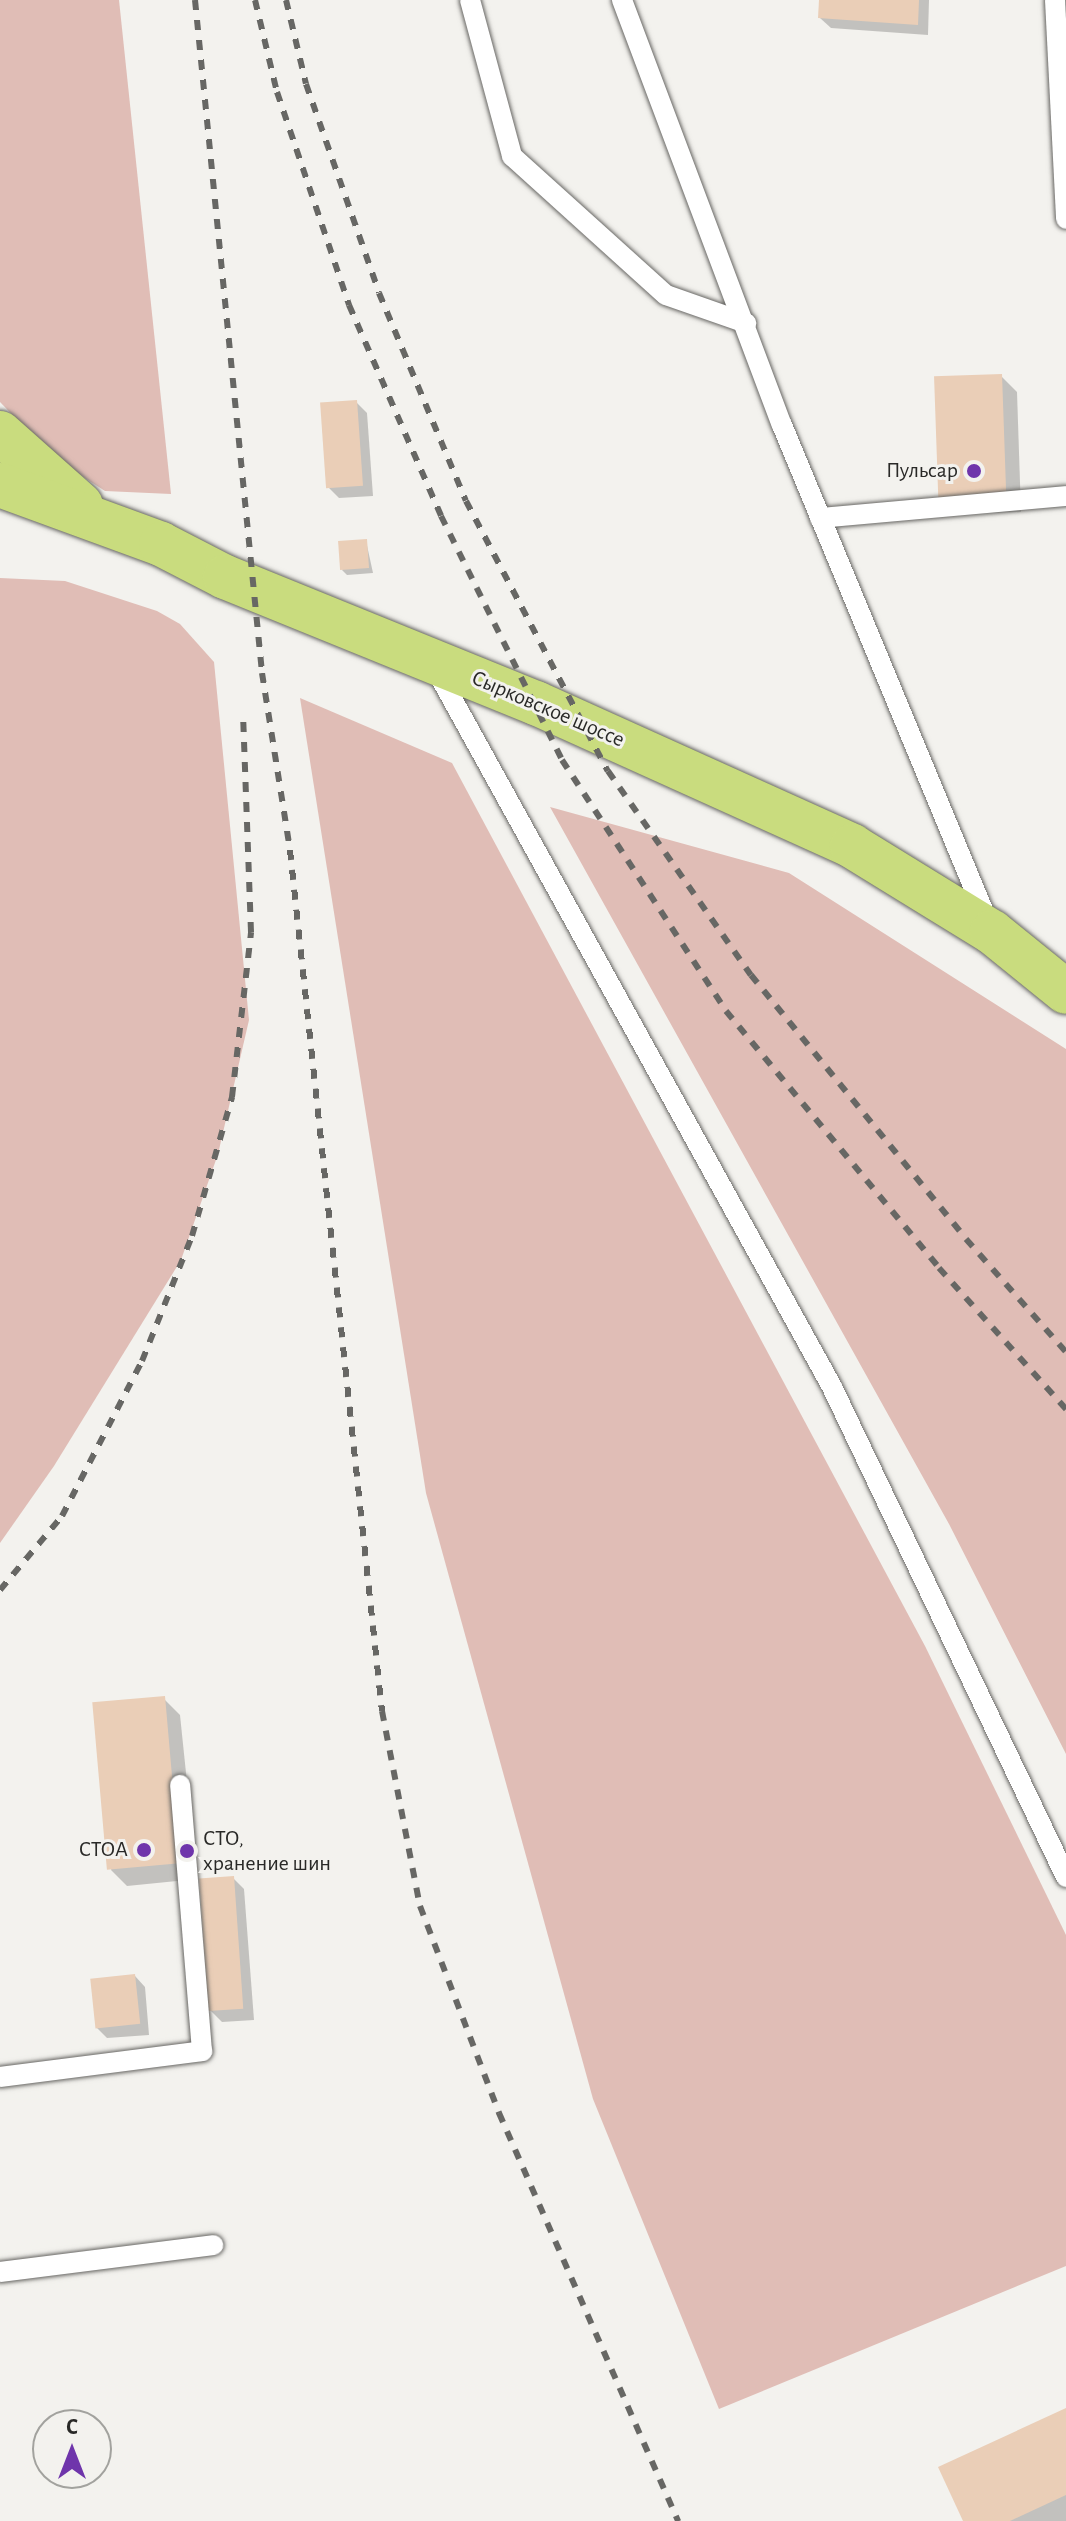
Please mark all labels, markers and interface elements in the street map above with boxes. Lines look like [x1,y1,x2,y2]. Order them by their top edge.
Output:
place label: Пульсар [886,458,958,484]
marker: Пульсар [965,462,983,480]
street label: Сырковское шоссе [467,665,629,753]
place label: СТО, хранение шин [203,1825,331,1876]
place label: СТОА [79,1837,128,1863]
marker: СТОА [135,1841,153,1859]
marker: СТО, хранение шин [178,1842,196,1860]
north arrow [32,2409,112,2489]
text: С [66,2416,78,2438]

